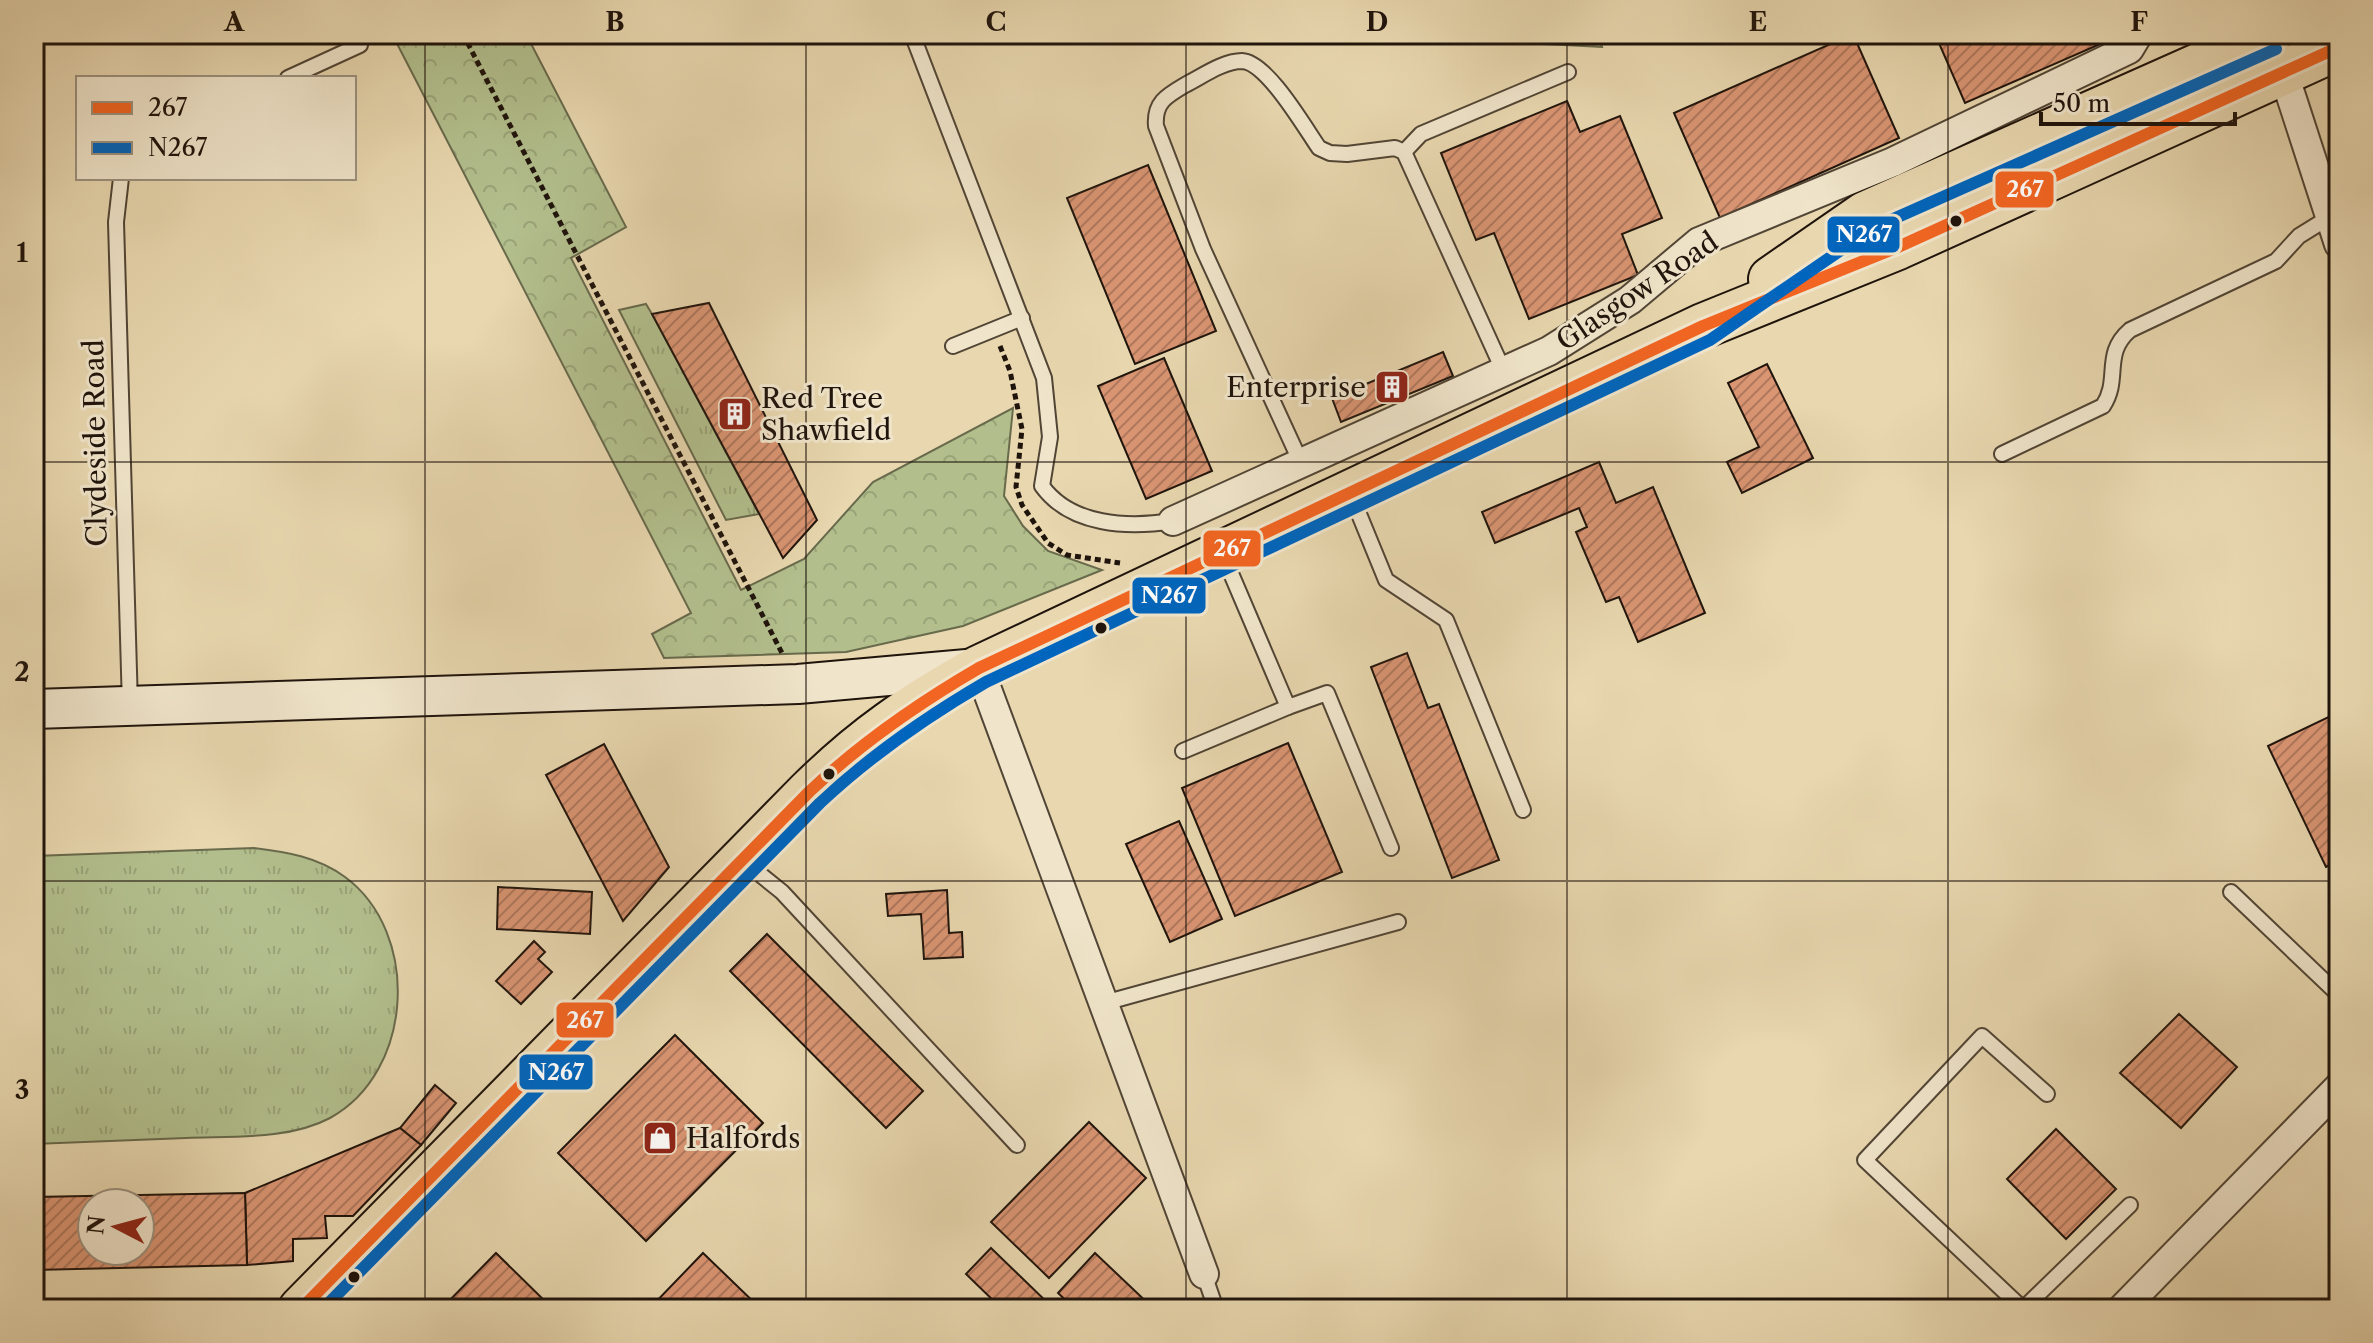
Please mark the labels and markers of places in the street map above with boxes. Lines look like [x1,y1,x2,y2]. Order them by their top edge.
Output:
unlabelled marker [1948,213,1964,229]
building icon: Enterprise [1373,368,1411,406]
place label: Enterprise [1226,370,1366,404]
place label: Red Tree Shawfield [761,381,891,447]
building icon: Red Tree Shawfield [716,395,754,433]
unlabelled marker [1093,620,1109,636]
unlabelled marker [821,766,837,782]
shop icon: Halfords [641,1119,679,1157]
place label: Halfords [686,1121,800,1155]
unlabelled marker [346,1269,362,1285]

